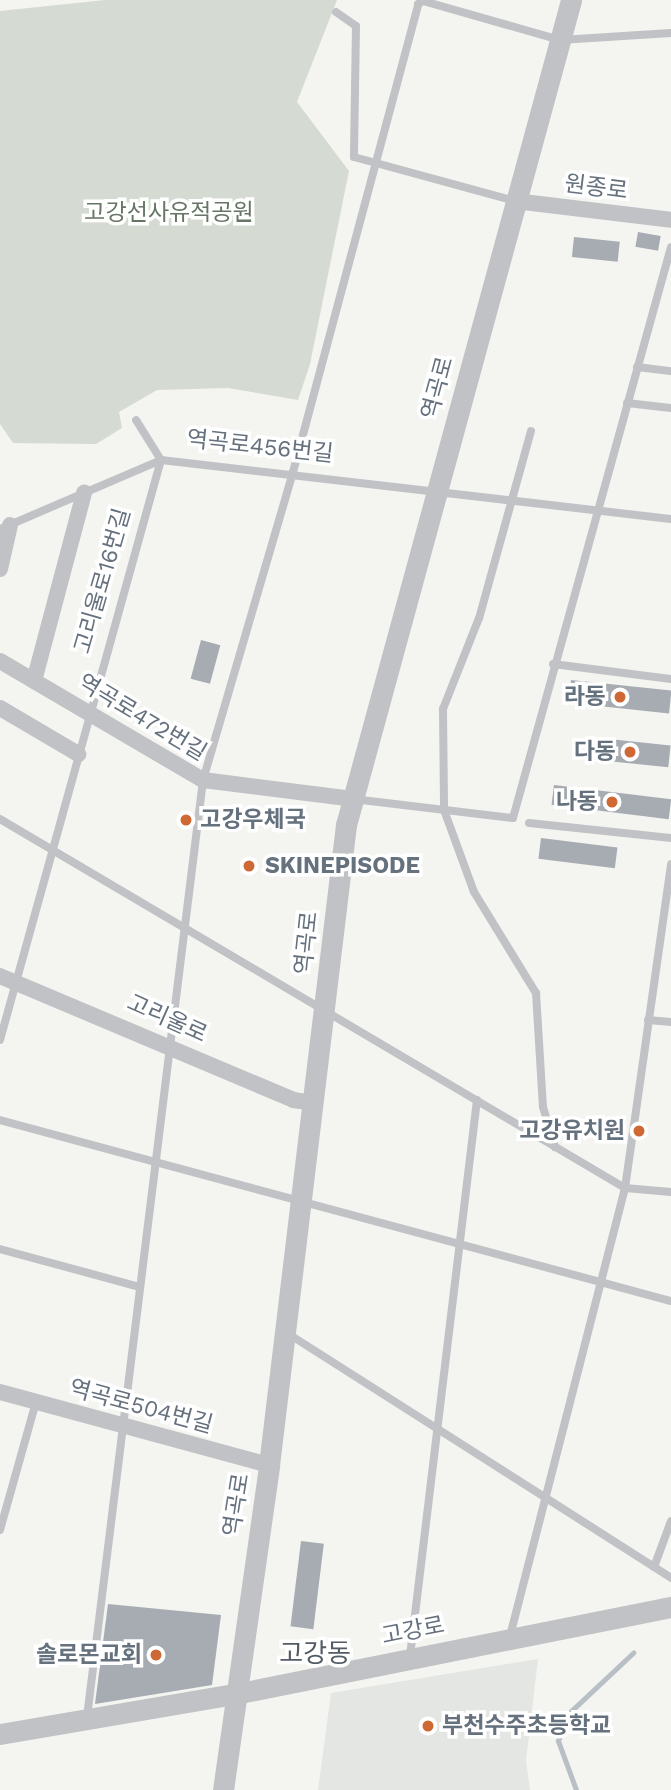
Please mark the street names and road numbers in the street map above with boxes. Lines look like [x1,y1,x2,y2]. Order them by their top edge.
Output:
street label: 원종로 [563,170,629,206]
street label: 역곡로 [416,354,460,422]
street label: 역곡로456번길 [185,426,335,468]
street label: 고리울로16번길 [69,505,137,657]
street label: 역곡로472번길 [73,669,211,767]
street label: 역곡로 [290,910,324,976]
street label: 고리울로 [123,989,211,1049]
street label: 역곡로504번길 [66,1375,216,1439]
street label: 역곡로 [218,1471,256,1539]
street label: 고강로 [379,1611,447,1651]

